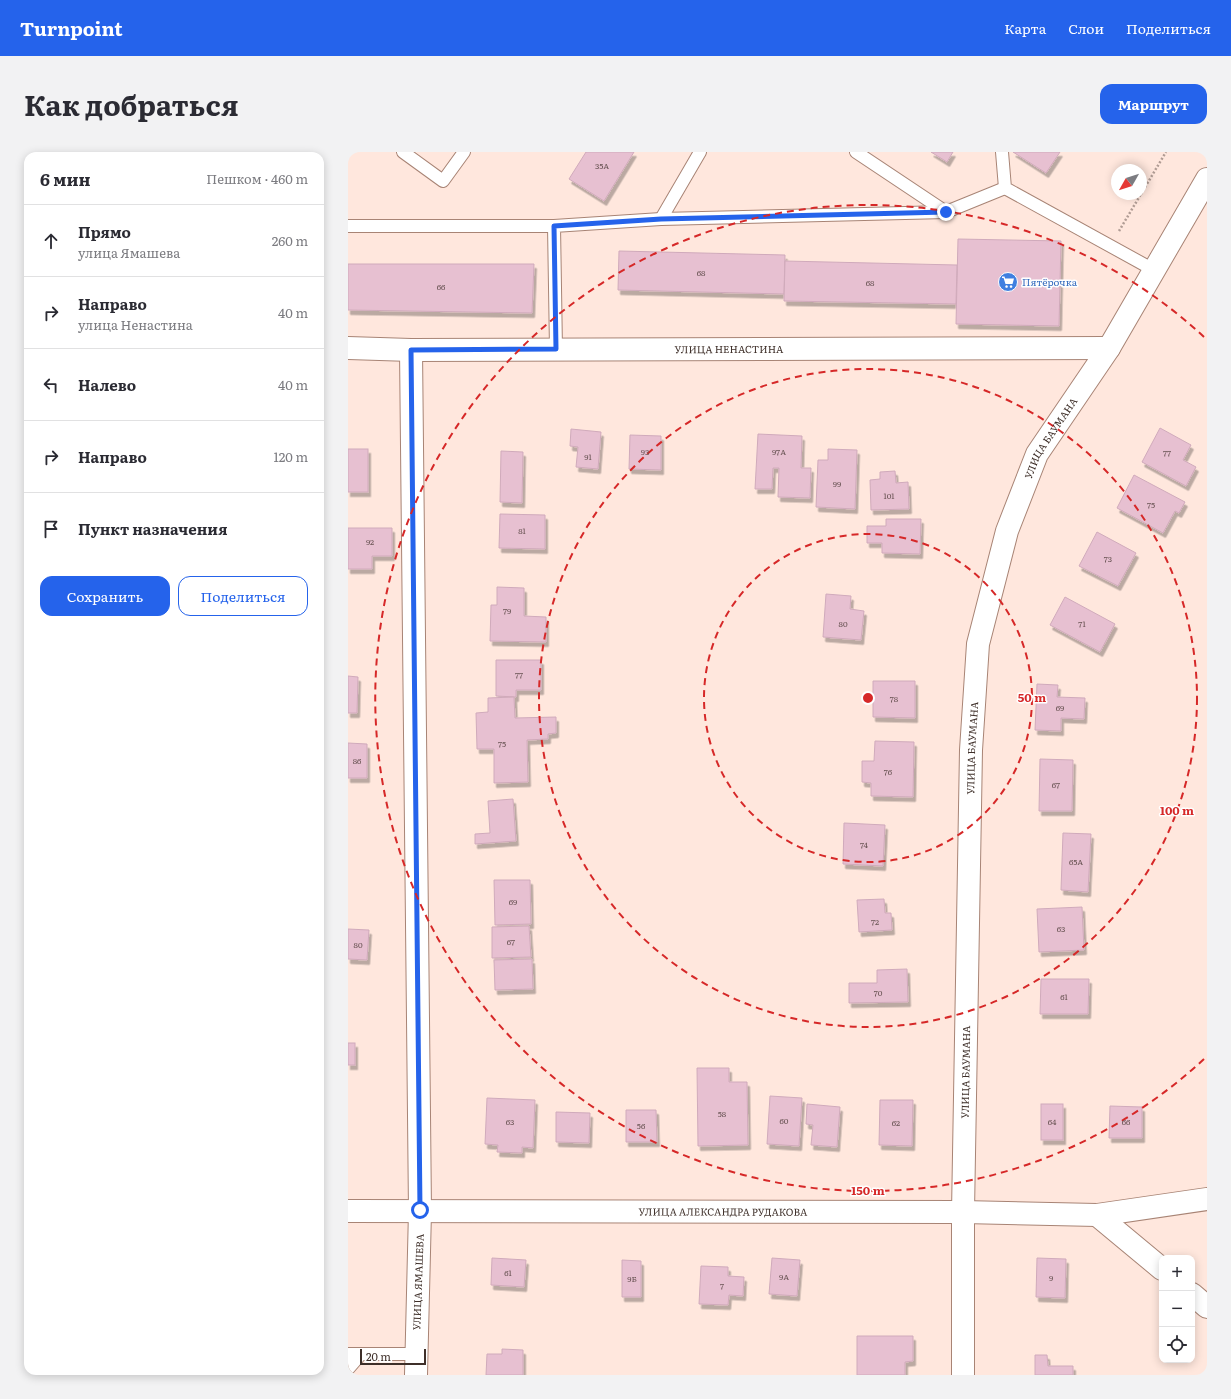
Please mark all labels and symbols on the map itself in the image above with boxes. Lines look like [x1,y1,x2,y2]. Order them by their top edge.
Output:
house number: 35А [595,160,609,171]
north arrow [1111,164,1147,200]
route end [937,203,955,221]
house number: 68 [697,267,706,278]
supermarket icon: Пятёрочка [997,271,1019,293]
place label: Пятёрочка [1022,274,1078,289]
house number: 68 [866,277,875,288]
house number: 66 [437,281,446,292]
street label: УЛИЦА НЕНАСТИНА [675,341,784,356]
street label: УЛИЦА БАУМАНА [1020,394,1081,481]
house number: 93 [641,446,649,457]
house number: 97А [772,446,786,457]
house number: 77 [1163,447,1171,458]
house number: 91 [584,451,592,462]
house number: 99 [833,478,841,489]
house number: 101 [883,490,895,501]
house number: 75 [1147,499,1155,510]
house number: 81 [518,525,527,536]
house number: 92 [366,536,374,547]
house number: 73 [1104,553,1112,564]
house number: 79 [503,605,511,616]
house number: 80 [838,618,848,629]
house number: 71 [1078,618,1086,629]
house number: 77 [515,669,523,680]
text: 50 m [1018,688,1046,706]
centre of rings [861,691,875,705]
house number: 78 [890,693,899,704]
street label: УЛИЦА БАУМАНА [962,701,981,795]
house number: 69 [1056,702,1064,713]
house number: 75 [498,738,506,749]
house number: 86 [353,755,362,766]
house number: 76 [884,766,893,777]
house number: 67 [1052,779,1060,790]
text: 100 m [1160,801,1194,819]
house number: 74 [860,839,869,850]
house number: 65А [1069,856,1083,867]
house number: 69 [509,896,517,907]
house number: 72 [871,916,879,927]
house number: 63 [1057,923,1065,934]
house number: 67 [507,936,515,947]
house number: 80 [353,939,363,950]
house number: 70 [874,987,883,998]
house number: 61 [1060,991,1069,1002]
street label: УЛИЦА БАУМАНА [957,1025,973,1119]
house number: 58 [718,1108,727,1119]
house number: 60 [780,1115,789,1126]
house number: 63 [506,1116,514,1127]
house number: 64 [1048,1116,1057,1127]
house number: 66 [1122,1116,1131,1127]
house number: 62 [892,1117,900,1128]
house number: 56 [637,1120,646,1131]
text: 150 m [851,1181,885,1199]
route start [411,1201,429,1219]
street label: УЛИЦА АЛЕКСАНДРА РУДАКОВА [639,1203,808,1219]
street label: УЛИЦА ЯМАШЕВА [408,1233,427,1330]
house number: 61 [504,1267,513,1278]
house number: 9А [779,1271,789,1282]
house number: 9 [1049,1272,1053,1283]
house number: 9Б [627,1273,637,1284]
house number: 7 [720,1280,724,1291]
scale bar [360,1347,426,1366]

